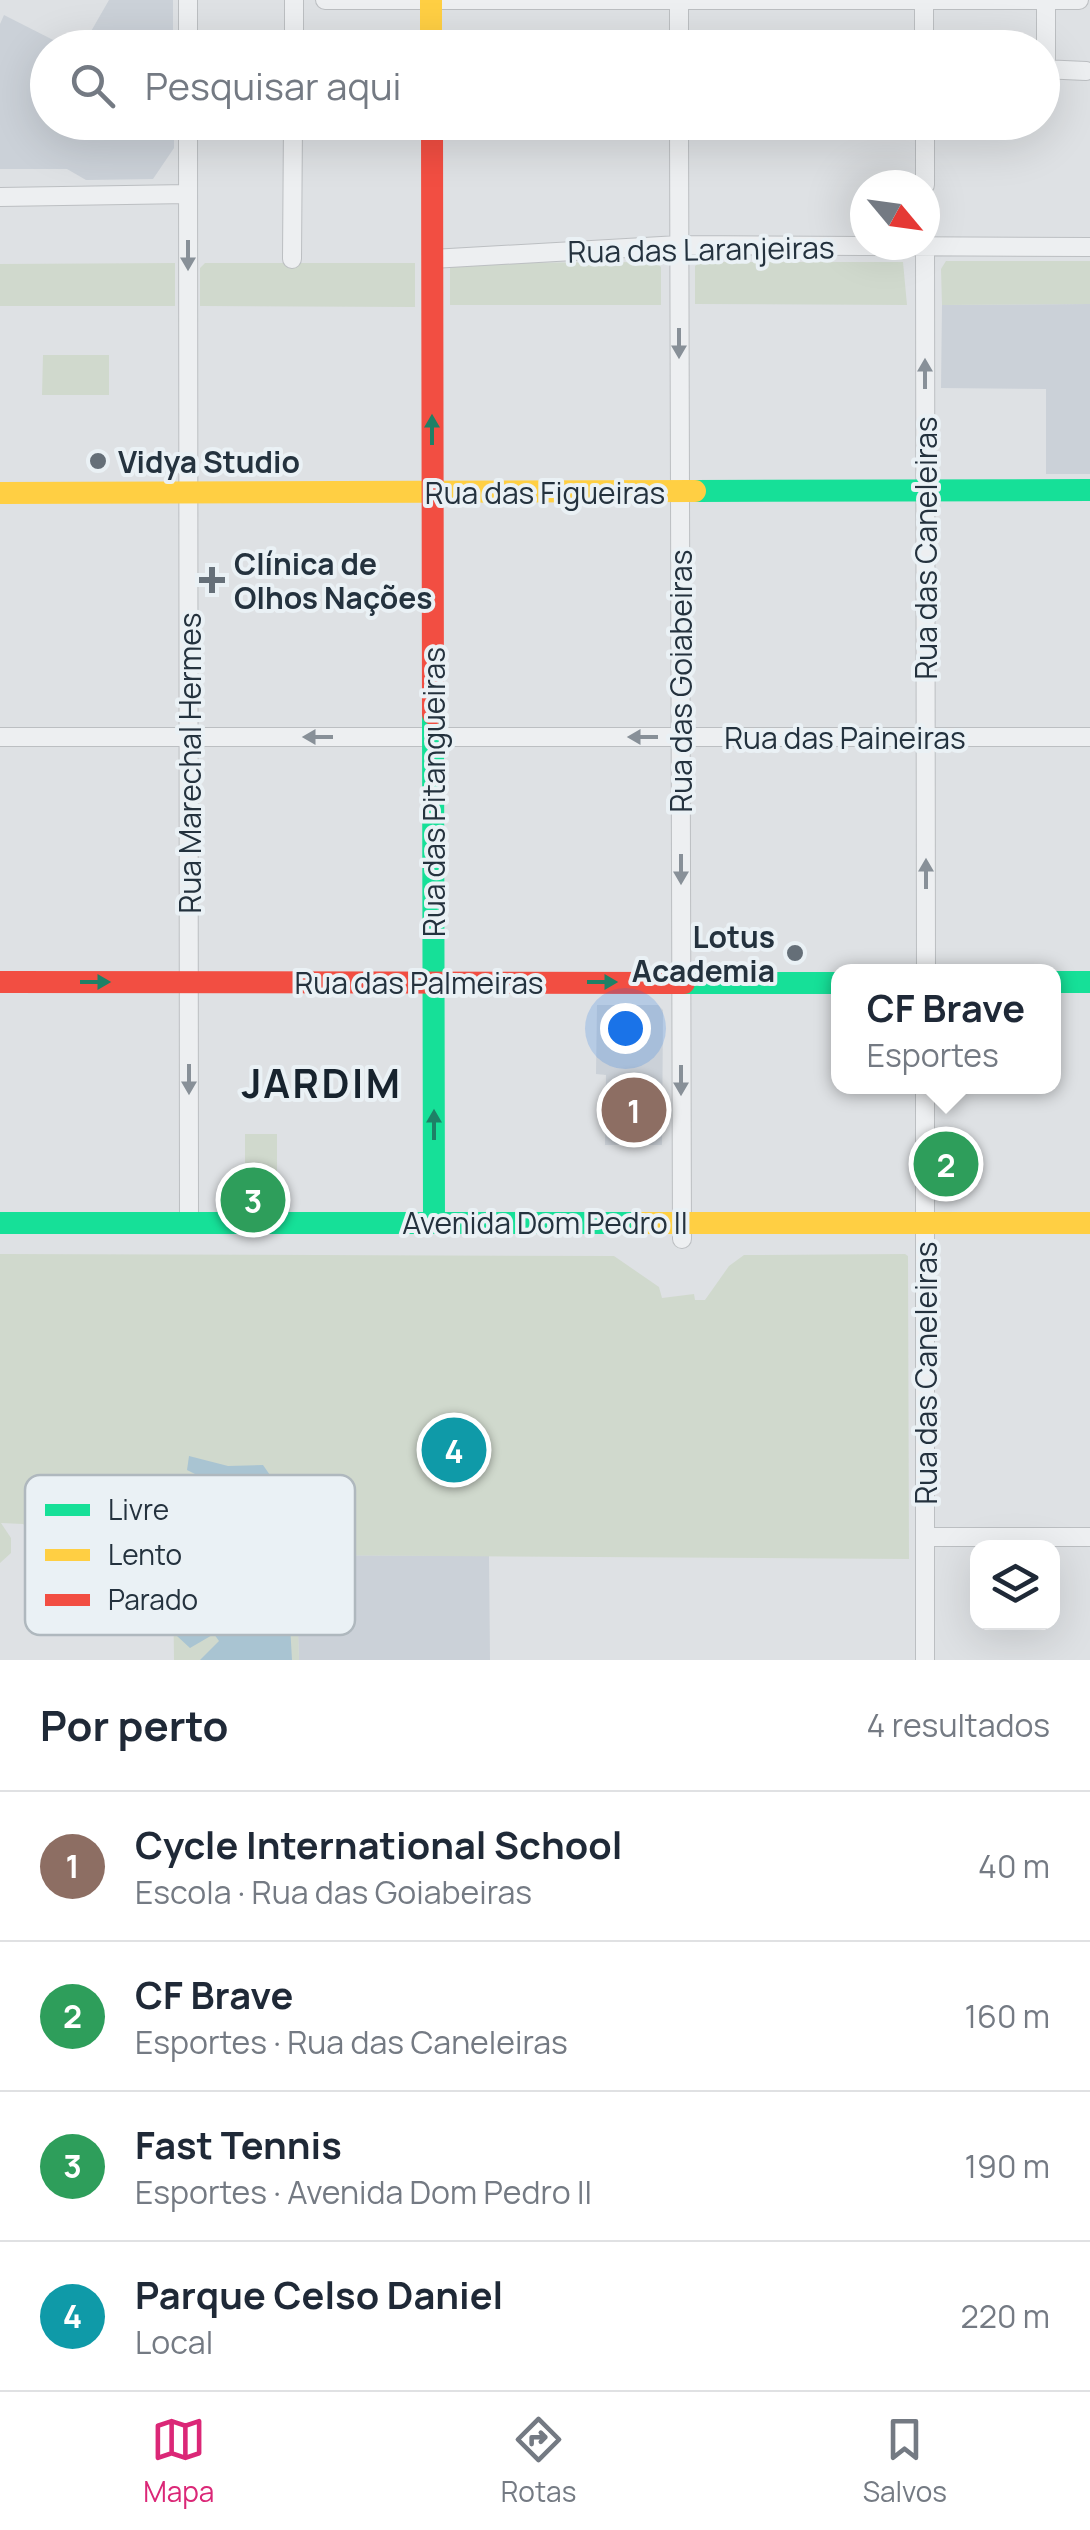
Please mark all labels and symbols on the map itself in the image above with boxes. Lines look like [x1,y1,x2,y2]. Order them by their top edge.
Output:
north arrow [850,170,940,260]
street label: Rua das Laranjeiras [567,226,835,272]
one-way arrow [180,239,196,271]
one-way arrow [671,327,687,359]
one-way arrow [917,358,933,390]
one-way arrow [424,413,440,445]
street label: Rua das Caneleiras [905,416,946,680]
place label: Vidya Studio [118,441,300,482]
marker: Vidya Studio [87,450,109,472]
street label: Rua das Figueiras [425,472,665,513]
place label: Clínica de Olhos Nações [234,543,433,618]
street label: Rua das Goiabeiras [660,549,701,813]
marker: Clínica de Olhos Nações [199,567,225,593]
street label: Rua Marechal Hermes [169,613,210,913]
street label: Rua das Pitangueiras [413,647,454,937]
street label: Rua das Paineiras [724,717,966,758]
one-way arrow [301,729,333,745]
one-way arrow [626,729,658,745]
one-way arrow [673,853,689,885]
one-way arrow [918,858,934,890]
place label: Lotus Academia [632,916,775,991]
marker: Lotus Academia [784,942,806,964]
street label: Rua das Palmeiras [294,962,544,1003]
one-way arrow [79,974,111,990]
one-way arrow [586,974,618,990]
your location [600,1003,651,1054]
district label: JARDIM [242,1055,402,1110]
one-way arrow [181,1064,197,1096]
one-way arrow [673,1065,689,1097]
pin: 1 [602,1072,666,1148]
one-way arrow [426,1108,442,1140]
pin: 2 [914,1126,978,1202]
pin: 3 [220,1162,286,1238]
street label: Avenida Dom Pedro II [402,1202,688,1243]
street label: Rua das Caneleiras [905,1241,946,1505]
pin: 4 [422,1412,486,1488]
legend [25,1475,355,1635]
text: Livre [108,1490,169,1528]
text: Lento [108,1535,182,1573]
text: Parado [108,1580,198,1618]

